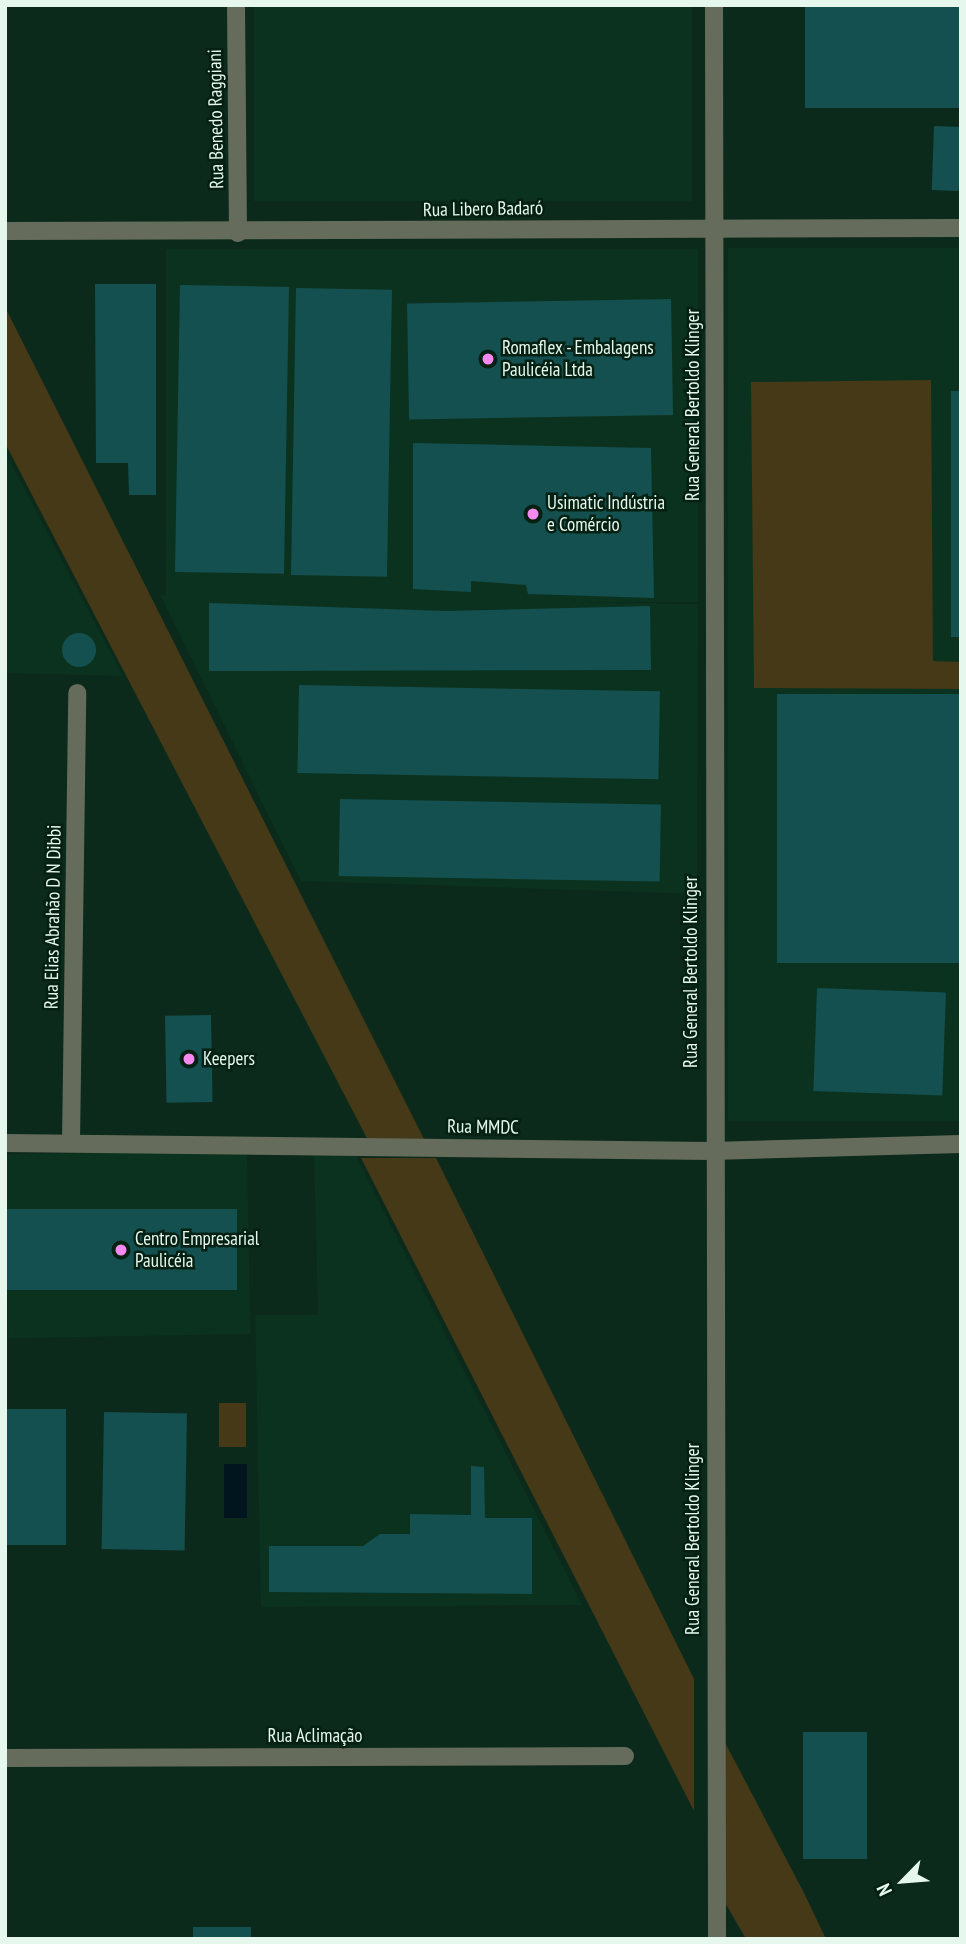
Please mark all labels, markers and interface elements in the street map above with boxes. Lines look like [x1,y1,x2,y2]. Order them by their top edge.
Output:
street label: Rua Benedo Raggiani [203,49,229,189]
street label: Rua Libero Badaró [423,197,543,221]
street label: Rua General Bertoldo Klinger [682,309,704,501]
place label: Romaflex - Embalagens Paulicéia Ltda [502,337,656,381]
marker: Romaflex - Embalagens Paulicéia Ltda [480,351,496,367]
place label: Usimatic Indústria e Comércio [547,492,665,536]
marker: Usimatic Indústria e Comércio [525,506,541,522]
street label: Rua Elias Abrahão D N Dibbi [40,824,66,1010]
street label: Rua General Bertoldo Klinger [680,876,702,1068]
place label: Keepers [203,1048,255,1070]
marker: Keepers [181,1051,197,1067]
street label: Rua MMDC [447,1115,519,1139]
place label: Centro Empresarial Paulicéia [135,1228,259,1272]
marker: Centro Empresarial Paulicéia [113,1242,129,1258]
street label: Rua General Bertoldo Klinger [682,1443,704,1635]
street label: Rua Aclimação [267,1725,363,1747]
north arrow [868,1846,938,1916]
text: N [871,1880,897,1900]

